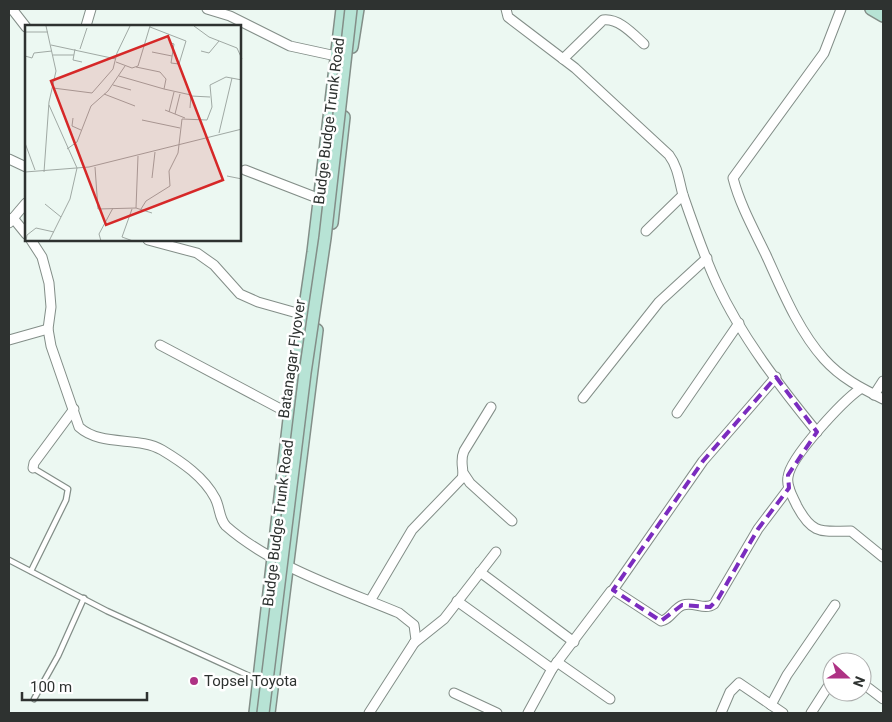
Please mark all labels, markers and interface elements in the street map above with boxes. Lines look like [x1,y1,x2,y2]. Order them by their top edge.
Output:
inset map [25,25,241,241]
street label: Budge Budge Trunk Road [310,37,348,205]
street label: Batanagar Flyover [275,298,309,420]
street label: Budge Budge Trunk Road [259,439,297,607]
north arrow [822,652,872,702]
scale bar [22,670,148,702]
place label: Topsel Toyota [204,672,297,690]
text: N [850,674,868,689]
marker: Topsel Toyota [188,675,200,687]
text: 100 m [30,678,72,696]

